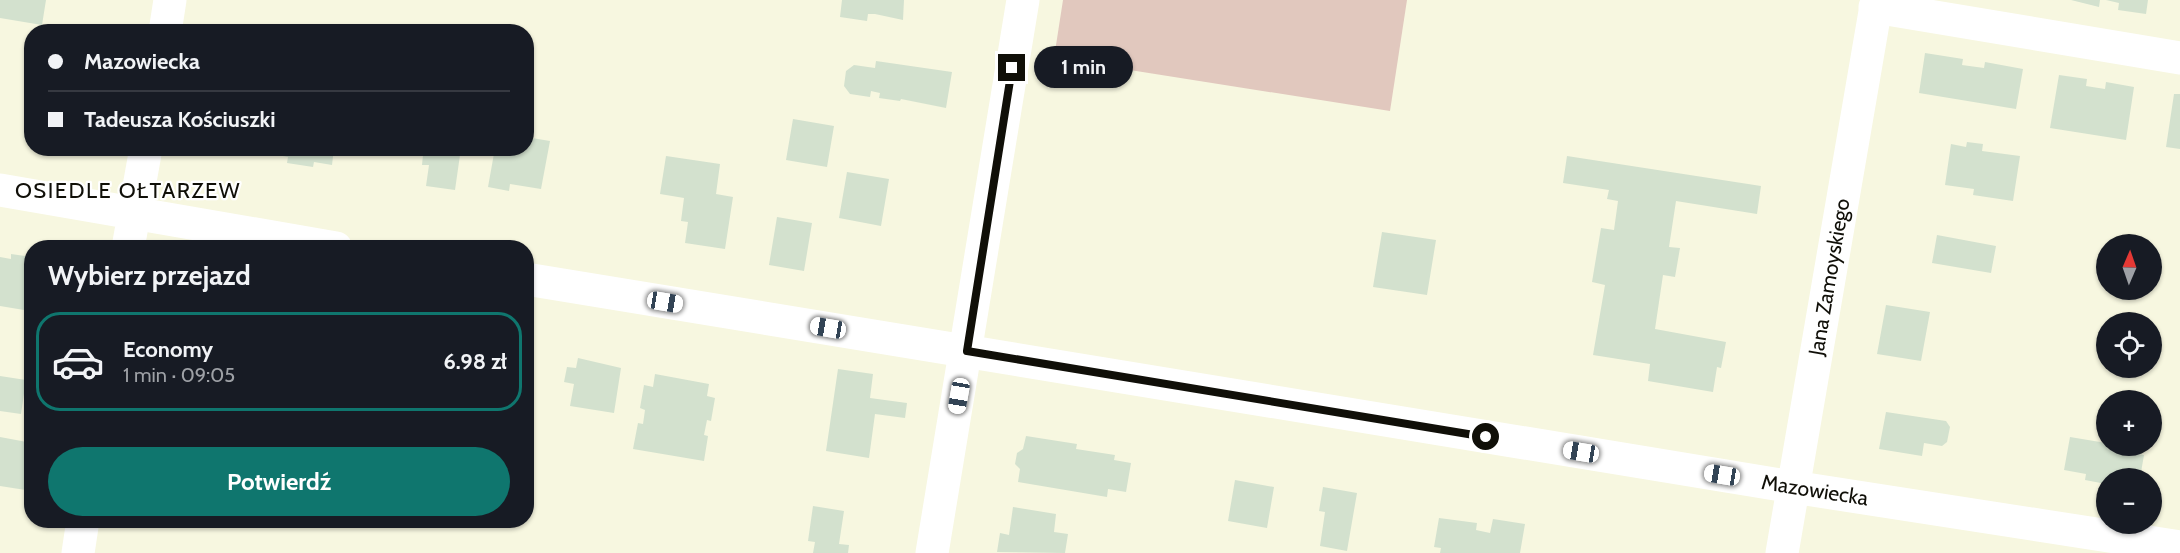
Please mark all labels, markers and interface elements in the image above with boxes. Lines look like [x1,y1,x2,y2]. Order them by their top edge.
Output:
callout: 1 min [1033,47,1132,89]
text: Mazowiecka [84,48,200,75]
route end [998,54,1025,81]
text: 1 min [1061,55,1106,79]
text: Tadeusza Kościuszki [84,106,276,133]
district label: OSIEDLE OŁTARZEW [15,177,241,204]
street label: Jana Zamoyskiego [1803,197,1855,358]
north arrow [2096,234,2162,300]
map controls [2096,234,2162,534]
text: Wybierz przejazd [48,259,251,292]
car [646,290,684,314]
button: locate [2096,312,2162,378]
car [809,316,847,340]
icon: car [51,335,105,389]
text: Economy [123,336,213,363]
text: 6.98 zł [443,348,507,375]
text: 1 min · 09:05 [123,363,235,387]
car [947,377,971,415]
button: + [2096,390,2162,456]
route start [1472,423,1499,450]
car [1562,440,1600,464]
button: Potwierdź [48,447,510,516]
car [1703,463,1741,487]
button: − [2096,468,2162,534]
street label: Mazowiecka [1760,469,1870,510]

